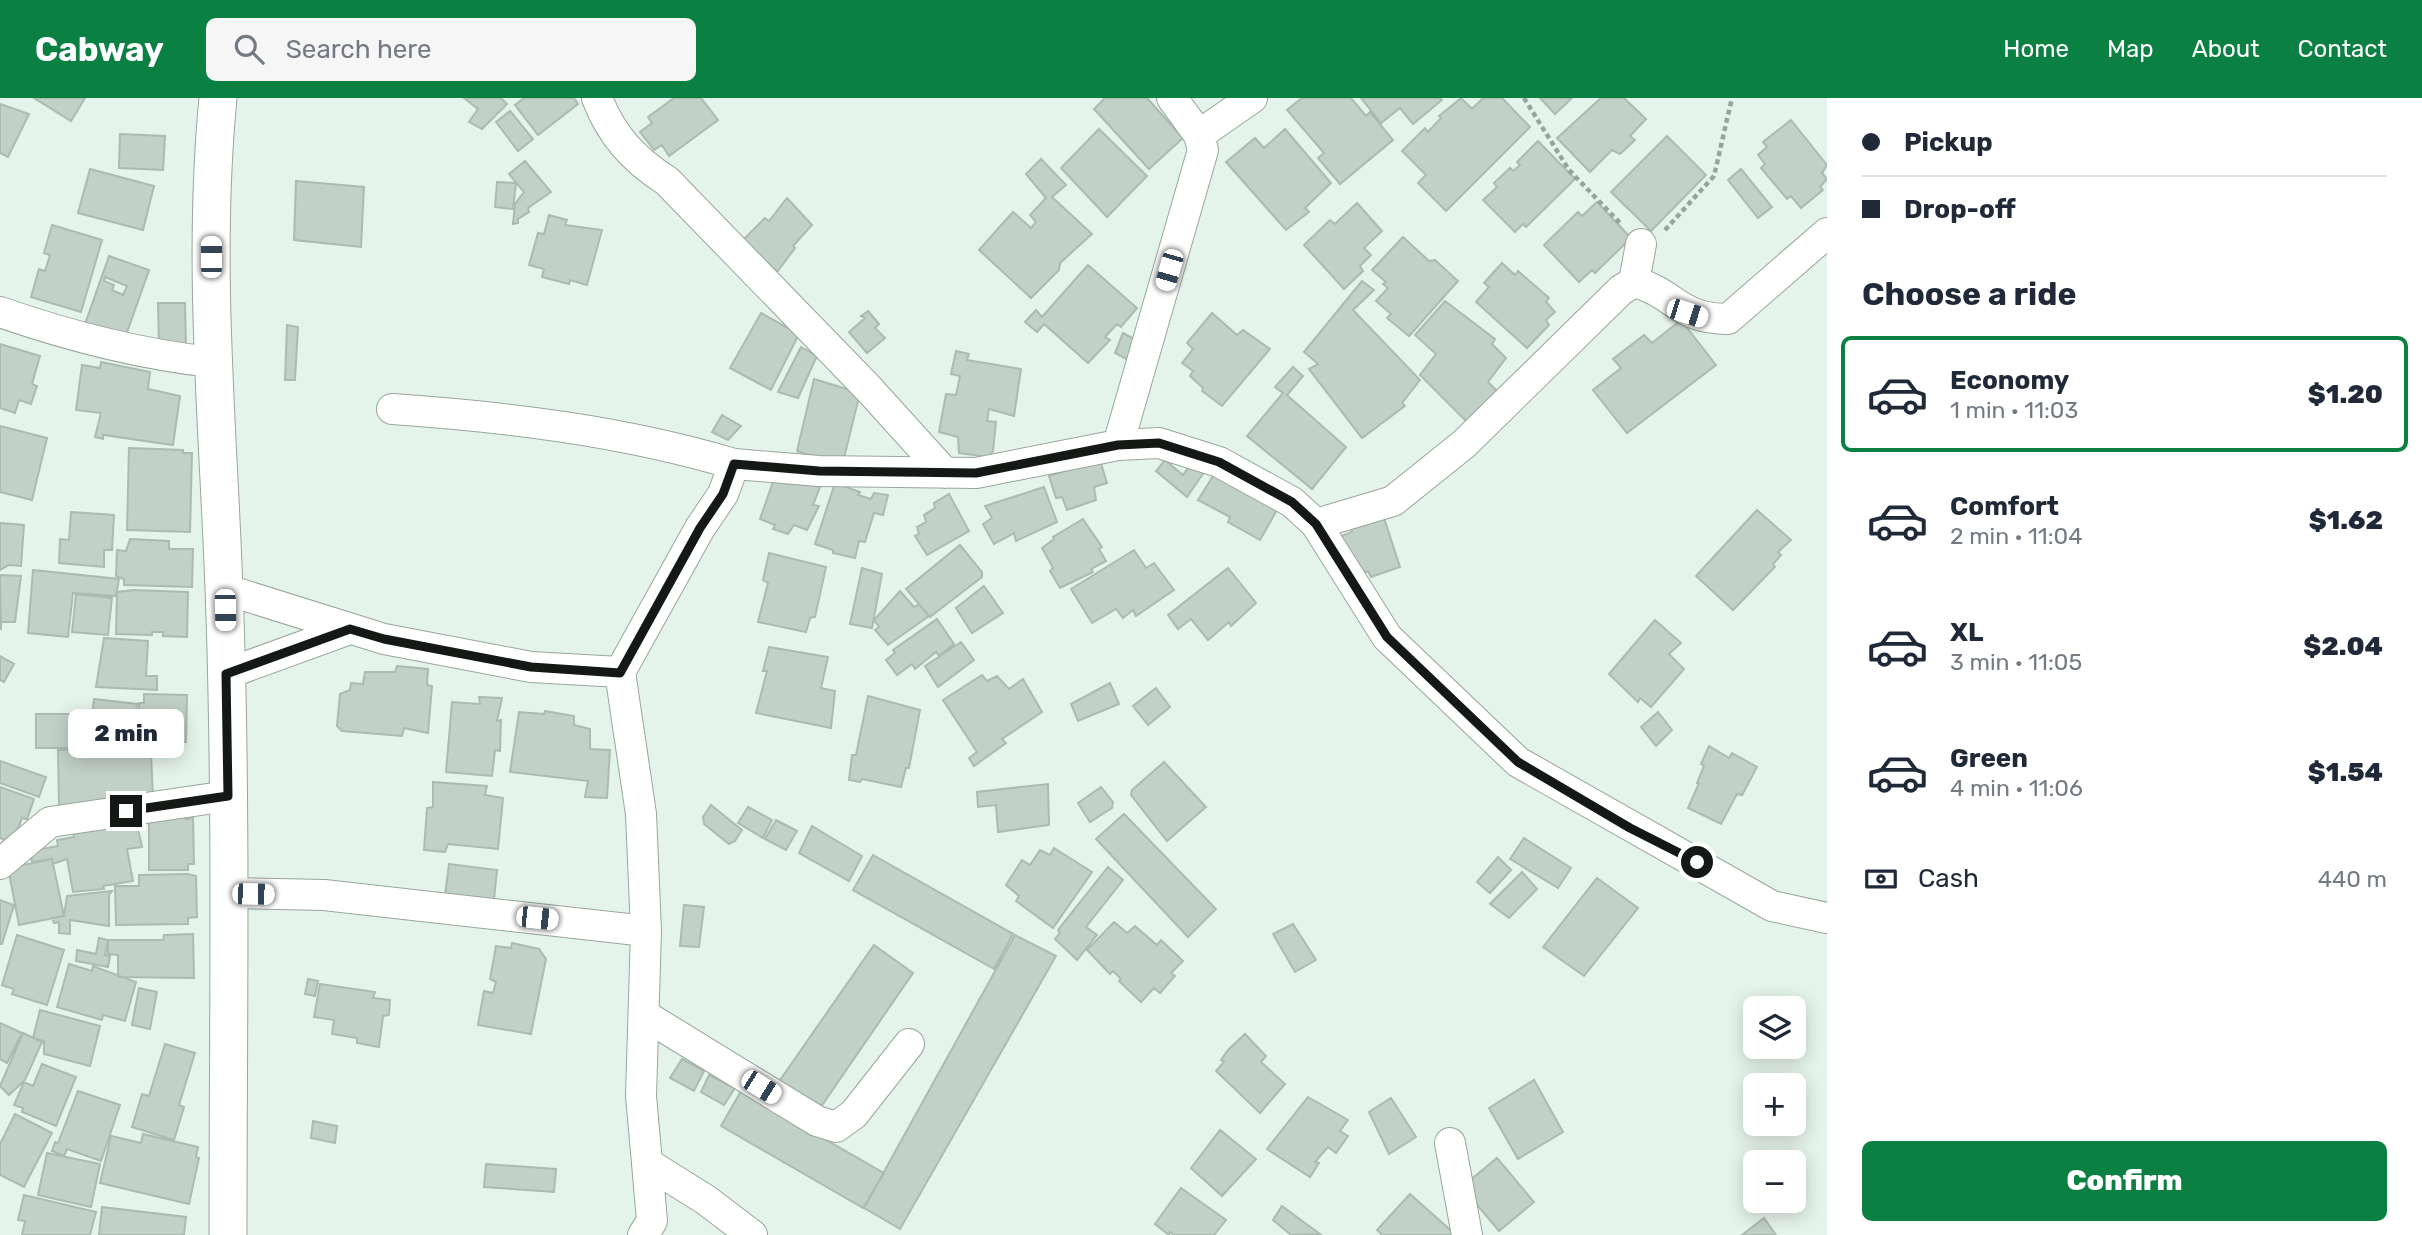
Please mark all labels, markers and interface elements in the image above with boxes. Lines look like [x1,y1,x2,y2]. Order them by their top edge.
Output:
search box [206,18,696,81]
text: Cabway [35,30,164,69]
icon: search [230,30,268,68]
text: Search here [286,34,432,65]
text: Home [2003,35,2069,63]
text: Map [2107,35,2154,63]
text: About [2192,35,2260,63]
text: Contact [2298,35,2387,63]
text: Pickup [1904,127,1993,158]
text: Drop-off [1904,194,2016,225]
car [201,236,222,278]
car [1154,247,1185,293]
text: Choose a ride [1862,275,2076,313]
car [1664,297,1711,329]
icon: car [1866,363,1929,426]
text: Economy [1950,365,2069,396]
text: $1.20 [2308,379,2383,410]
text: 1 min · 11:03 [1950,396,2078,424]
icon: car [1866,489,1929,552]
text: Comfort [1950,491,2059,522]
text: $1.62 [2309,505,2383,536]
text: 2 min · 11:04 [1950,522,2082,550]
car [215,589,236,631]
icon: car [1866,615,1929,678]
text: XL [1950,617,1983,648]
text: $2.04 [2303,631,2383,662]
text: 3 min · 11:05 [1950,648,2082,676]
callout: 2 min [68,710,184,758]
text: 2 min [94,719,158,747]
icon: car [1866,741,1929,804]
text: Green [1950,743,2028,774]
text: $1.54 [2308,757,2383,788]
text: 4 min · 11:06 [1950,774,2083,802]
route end [110,795,142,827]
route start [1681,846,1713,878]
icon: cash [1862,860,1900,898]
text: Cash [1918,863,1979,894]
text: 440 m [2318,865,2387,893]
car [232,883,275,905]
car [516,905,559,931]
map controls [1743,996,1806,1213]
button: layers [1743,996,1806,1059]
car [738,1067,785,1107]
button: + [1743,1073,1806,1136]
button: Confirm [1862,1141,2387,1221]
button: − [1743,1150,1806,1213]

